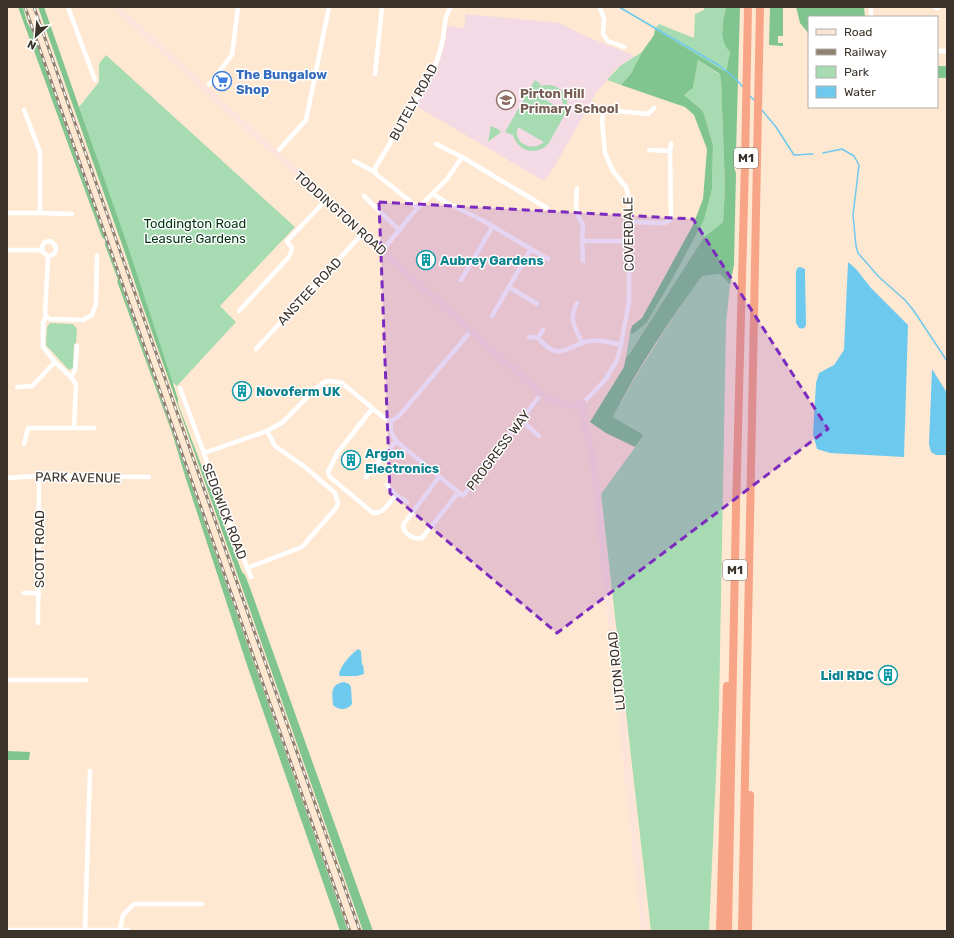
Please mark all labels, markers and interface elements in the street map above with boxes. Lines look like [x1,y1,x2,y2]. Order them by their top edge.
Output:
north arrow [16,16,56,56]
legend [808,16,938,108]
text: Road [844,25,872,39]
text: N [25,37,38,52]
text: Railway [844,45,887,59]
street label: BUTELY ROAD [386,61,441,143]
text: Park [844,65,870,79]
place label: The Bungalow Shop [236,67,327,97]
supermarket icon: The Bungalow Shop [211,70,233,92]
text: Water [844,85,876,99]
place label: Pirton Hill Primary School [520,86,618,116]
school or university icon: Pirton Hill Primary School [495,89,517,111]
road number: M1 [734,148,758,168]
street label: TODDINGTON ROAD [292,168,390,259]
street label: COVERDALE [620,196,637,272]
park label: Toddington Road Leasure Gardens [144,216,246,246]
building icon: Aubrey Gardens [415,249,437,271]
place label: Aubrey Gardens [440,253,544,268]
street label: ANSTEE ROAD [274,254,345,328]
building icon: Novoferm UK [231,380,253,402]
place label: Novoferm UK [256,384,341,399]
street label: PROGRESS WAY [463,407,534,493]
place label: Argon Electronics [365,446,439,476]
building icon: Argon Electronics [340,449,362,471]
street label: SEDGWICK ROAD [199,461,250,561]
street label: PARK AVENUE [35,469,121,486]
street label: SCOTT ROAD [32,510,47,588]
road number: M1 [723,560,747,580]
street label: LUTON ROAD [605,631,628,711]
building icon: Lidl RDC [877,664,899,686]
place label: Lidl RDC [820,668,874,683]

